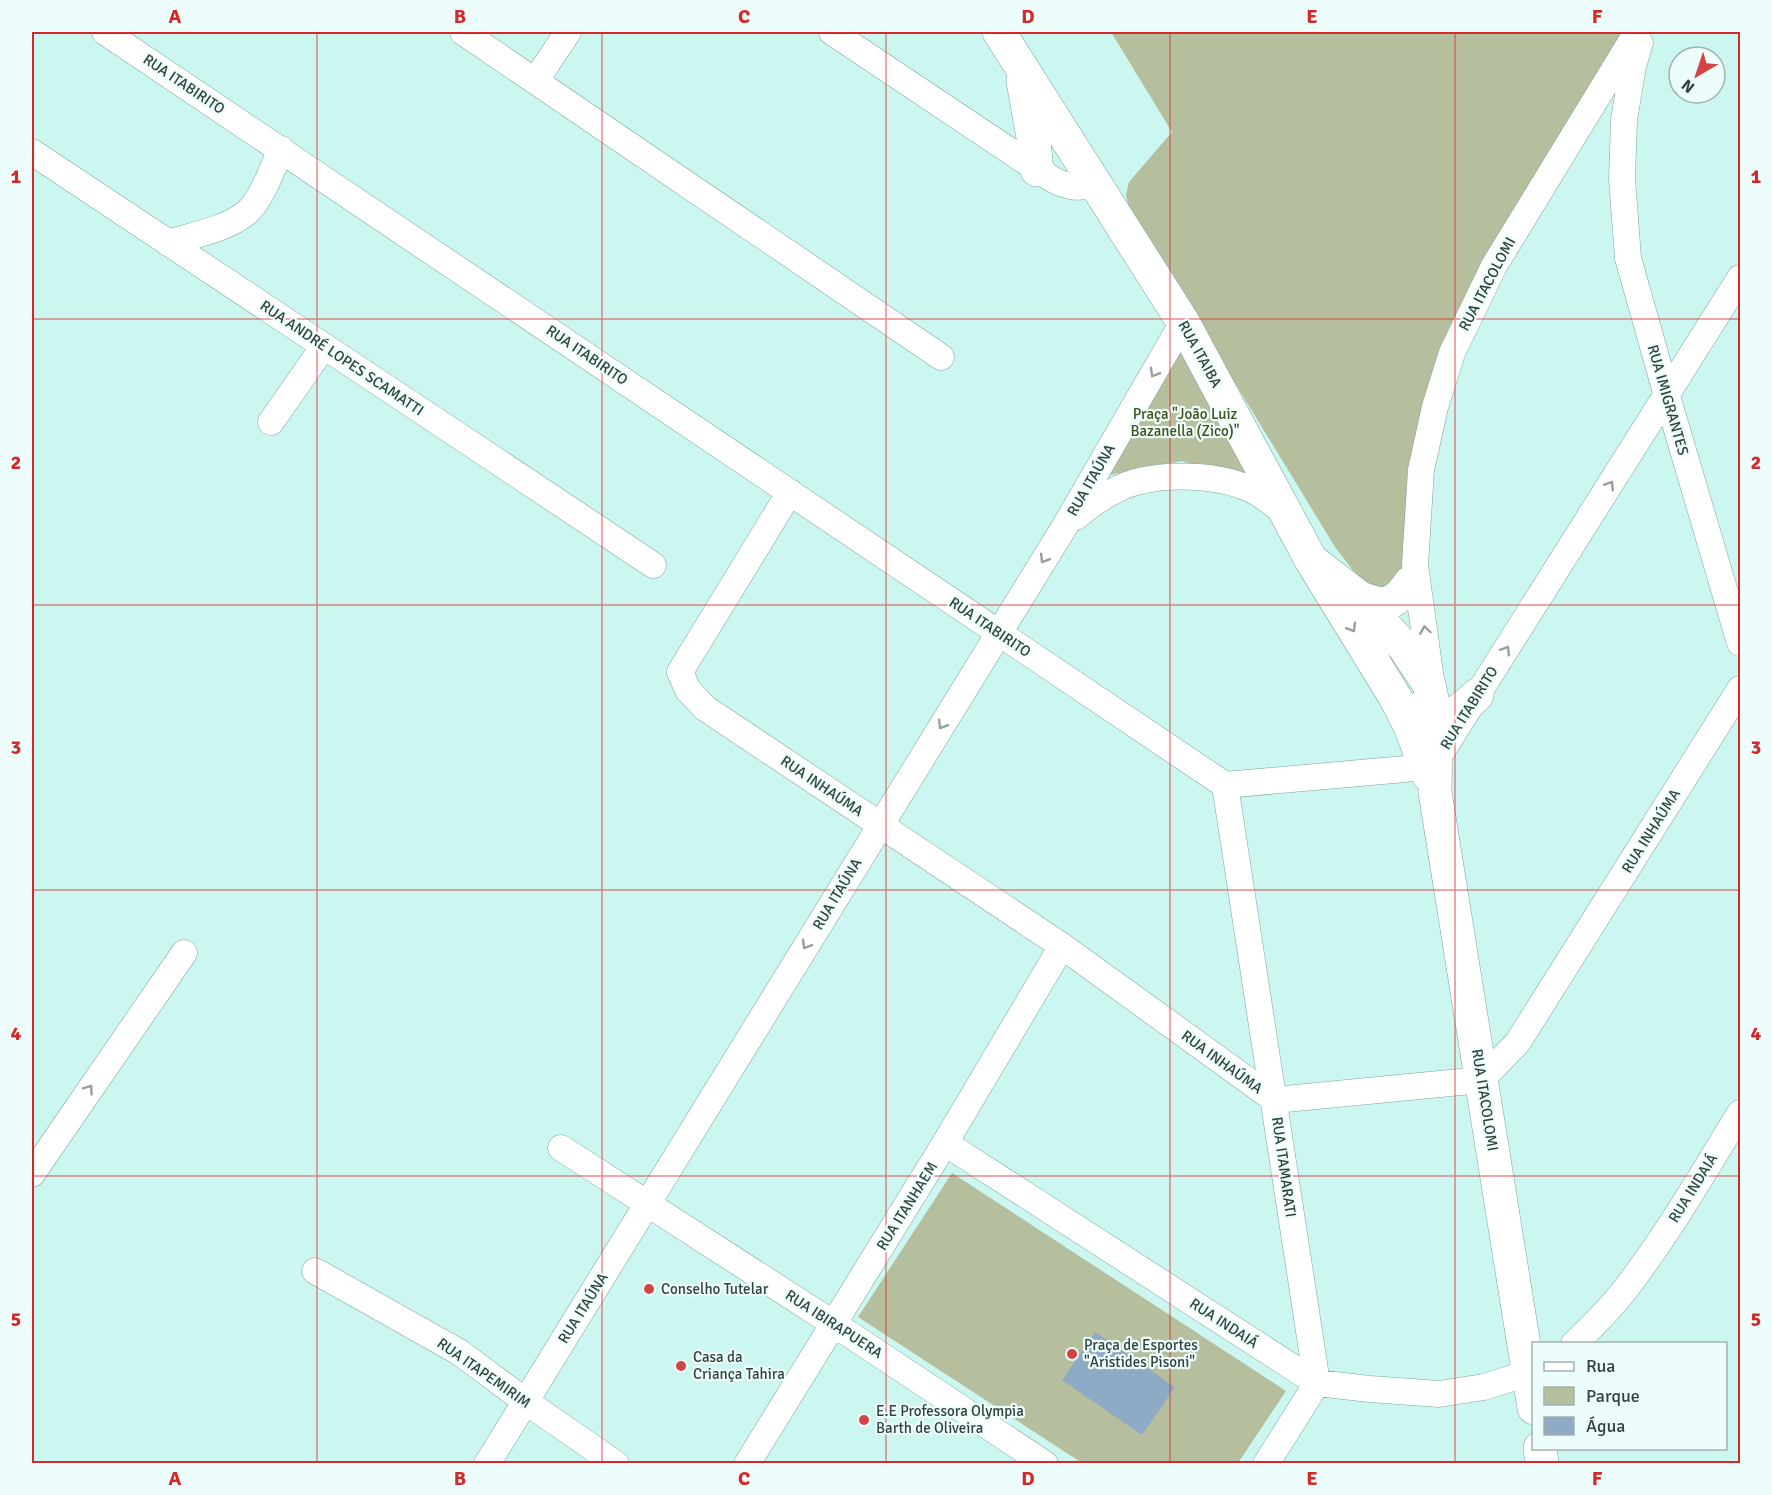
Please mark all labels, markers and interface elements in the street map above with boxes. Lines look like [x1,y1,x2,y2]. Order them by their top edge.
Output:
text: A [169,4,182,29]
text: B [454,4,466,29]
text: C [738,4,750,29]
text: D [1021,4,1035,29]
text: E [1306,4,1318,29]
text: F [1592,4,1603,29]
north arrow [1667,45,1727,105]
street label: RUA ITABIRITO [140,50,228,118]
text: N [1678,75,1699,97]
text: 1 [11,164,22,189]
text: 1 [1751,164,1762,189]
street label: RUA ITACOLOMI [1455,234,1519,334]
street label: RUA ANDRÉ LOPES SCAMATTI [257,296,428,420]
street label: RUA ITAIBA [1174,317,1226,391]
street label: RUA ITABIRITO [543,321,631,389]
street label: RUA IMIGRANTES [1644,343,1692,457]
one-way arrow [1149,367,1161,377]
park label: Praça "João Luiz Bazanella (Zico)" [1130,405,1240,440]
street label: RUA ITAÚNA [1062,440,1119,519]
text: 2 [11,450,21,475]
text: 2 [1751,450,1761,475]
one-way arrow [1603,481,1614,492]
one-way arrow [1040,553,1052,563]
street label: RUA ITABIRITO [946,593,1034,661]
one-way arrow [1344,622,1356,632]
one-way arrow [1419,625,1431,635]
one-way arrow [1498,646,1510,656]
street label: RUA ITABIRITO [1436,663,1502,753]
one-way arrow [937,719,949,729]
text: 3 [11,735,21,760]
text: 3 [1751,735,1761,760]
street label: RUA INHAÚMA [777,751,867,820]
street label: RUA INHAÚMA [1617,785,1684,876]
street label: RUA ITAÚNA [808,854,865,933]
one-way arrow [802,939,814,949]
text: 4 [11,1021,22,1046]
text: 4 [1751,1021,1762,1046]
street label: RUA INHAÚMA [1178,1026,1267,1097]
street label: RUA ITACOLOMI [1468,1047,1502,1153]
one-way arrow [82,1085,93,1096]
street label: RUA ITAMARATI [1268,1116,1300,1218]
street label: RUA INDAIÁ [1664,1150,1721,1226]
street label: RUA ITANHAEM [873,1158,941,1254]
street label: RUA ITAÚNA [553,1269,612,1347]
place label: Conselho Tutelar [661,1280,769,1298]
marker: Conselho Tutelar [642,1282,656,1296]
street label: RUA IBIRAPUERA [782,1286,886,1362]
street label: RUA INDAIÁ [1186,1293,1262,1352]
text: 5 [11,1307,21,1332]
text: 5 [1751,1307,1761,1332]
street label: RUA ITAPEMIRIM [434,1334,534,1412]
place label: Praça de Esportes "Aristides Pisoni" [1084,1336,1198,1371]
legend [1532,1342,1727,1450]
marker: Praça de Esportes "Aristides Pisoni" [1065,1347,1079,1361]
place label: Casa da Criança Tahira [693,1348,785,1383]
text: Rua [1586,1355,1615,1377]
marker: Casa da Criança Tahira [674,1359,688,1373]
text: Parque [1586,1385,1640,1407]
place label: E.E Professora Olympia Barth de Oliveira [876,1402,1024,1437]
marker: E.E Professora Olympia Barth de Oliveira [857,1413,871,1427]
text: Água [1586,1415,1625,1437]
text: A [169,1466,182,1491]
text: B [454,1466,466,1491]
text: C [738,1466,750,1491]
text: D [1021,1466,1035,1491]
text: E [1306,1466,1318,1491]
text: F [1592,1466,1603,1491]

